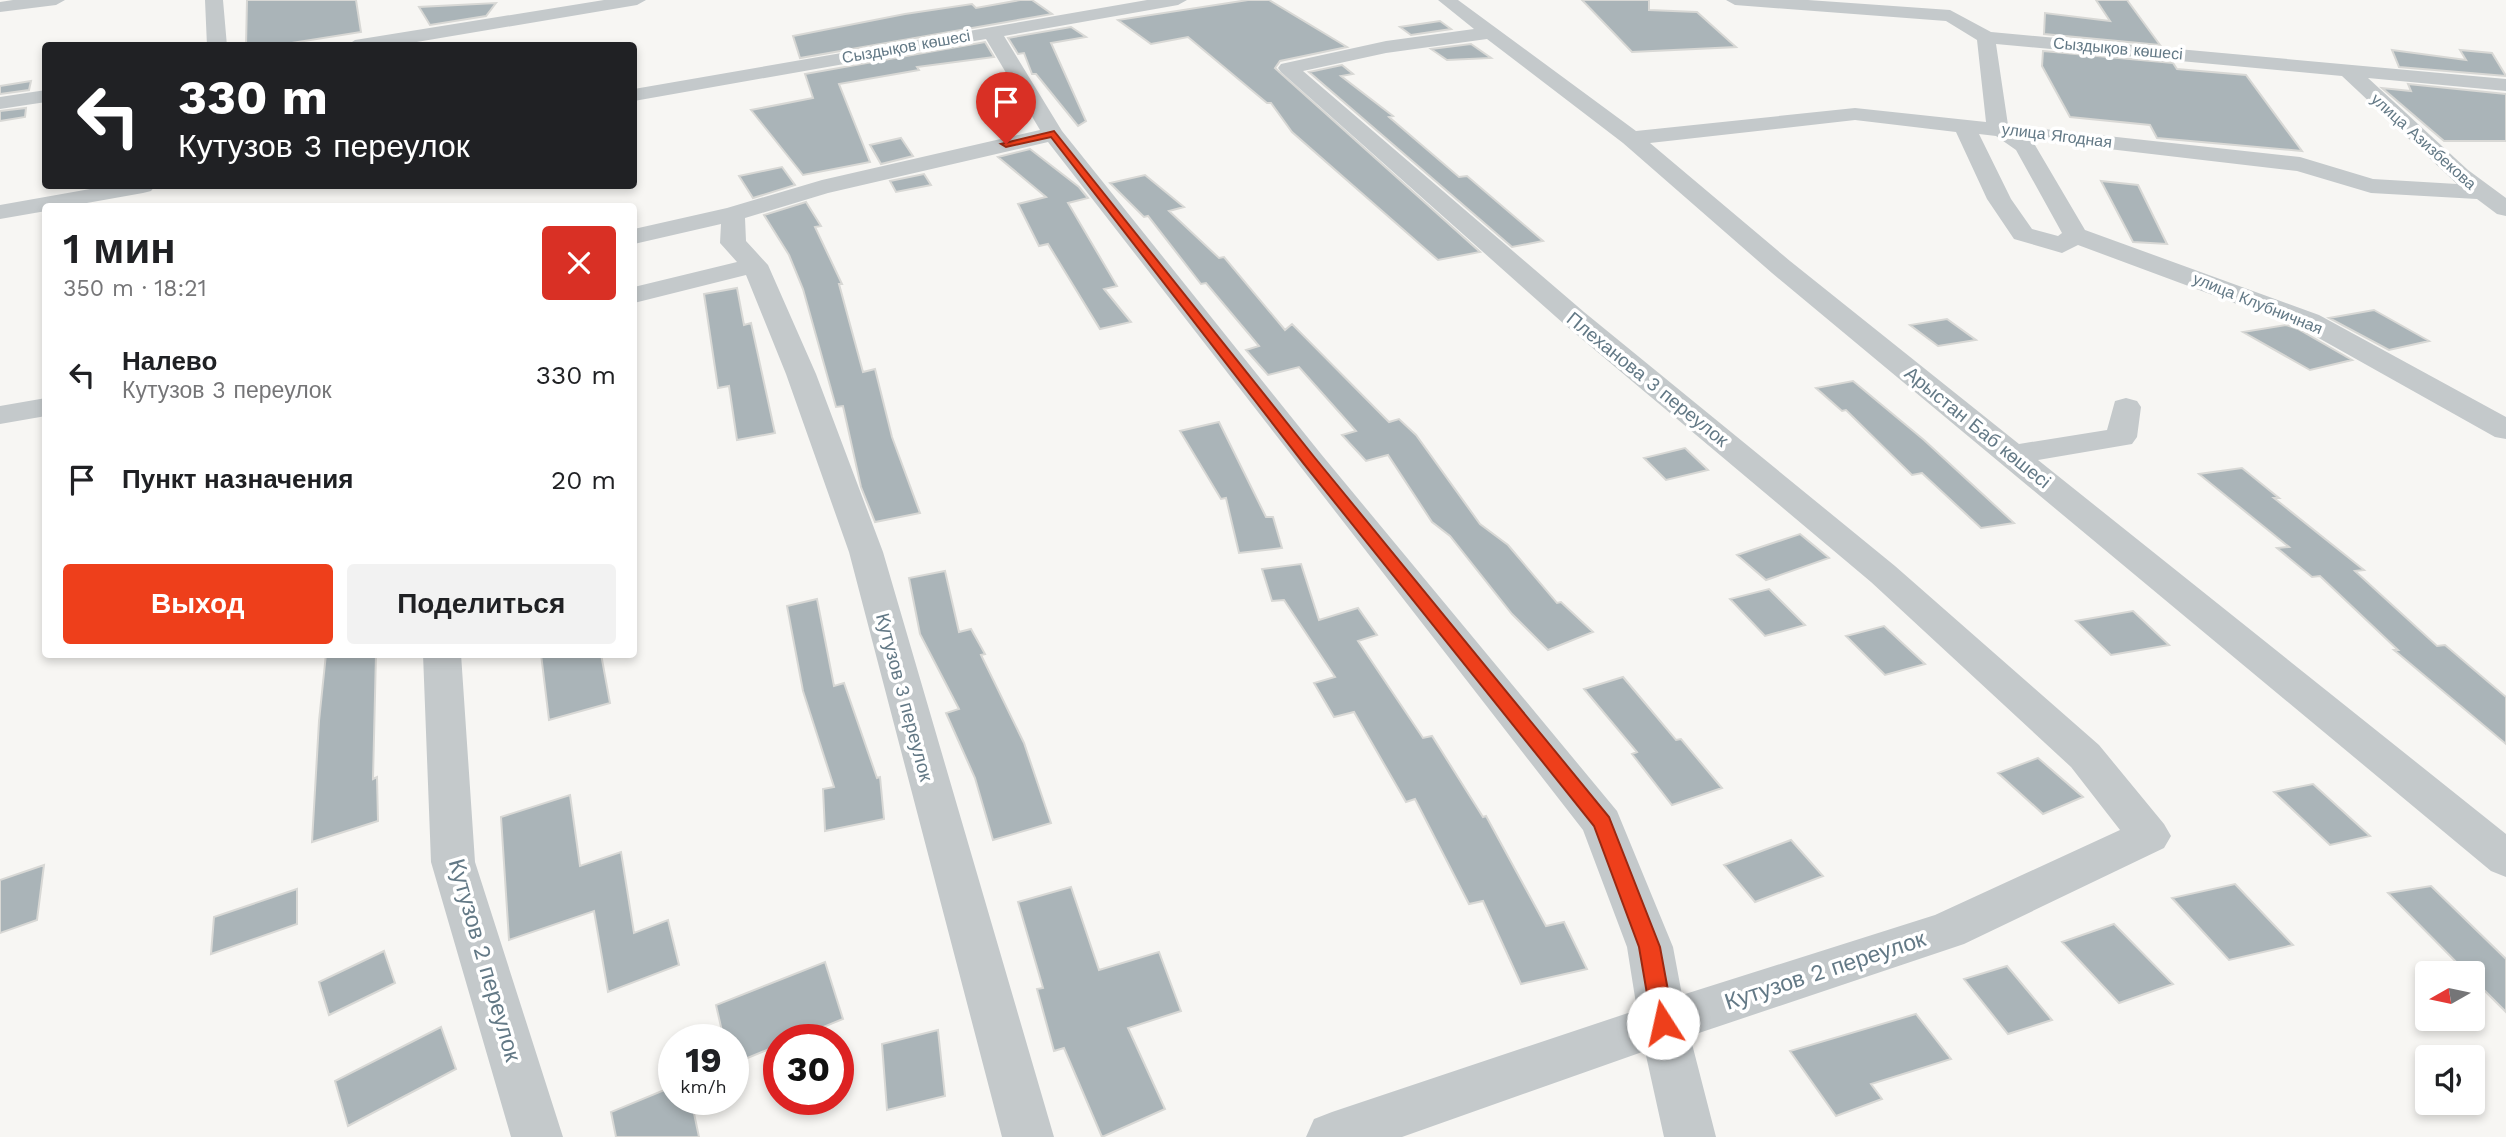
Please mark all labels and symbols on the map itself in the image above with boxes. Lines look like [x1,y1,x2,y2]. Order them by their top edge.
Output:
street label: Сыздықов көшесі [840,26,972,67]
street label: Сыздықов көшесі [2052,33,2183,64]
pin [976,72,1036,144]
street label: улица Азизбекова [2367,89,2480,194]
street label: улица Ягодная [2001,119,2113,152]
street label: улица Клубничная [2190,269,2325,338]
street label: Плеханова 3 переулок [1562,307,1734,452]
street label: Арыстан Баб көшесі [1900,361,2055,493]
street label: Кутузов 3 переулок [871,610,938,784]
street label: Кутузов 2 переулок [443,856,527,1066]
street label: Кутузов 2 переулок [1721,925,1930,1016]
north arrow [2415,961,2485,1031]
position arrow [1626,986,1700,1060]
speed limit sign: 30 [763,1024,854,1115]

